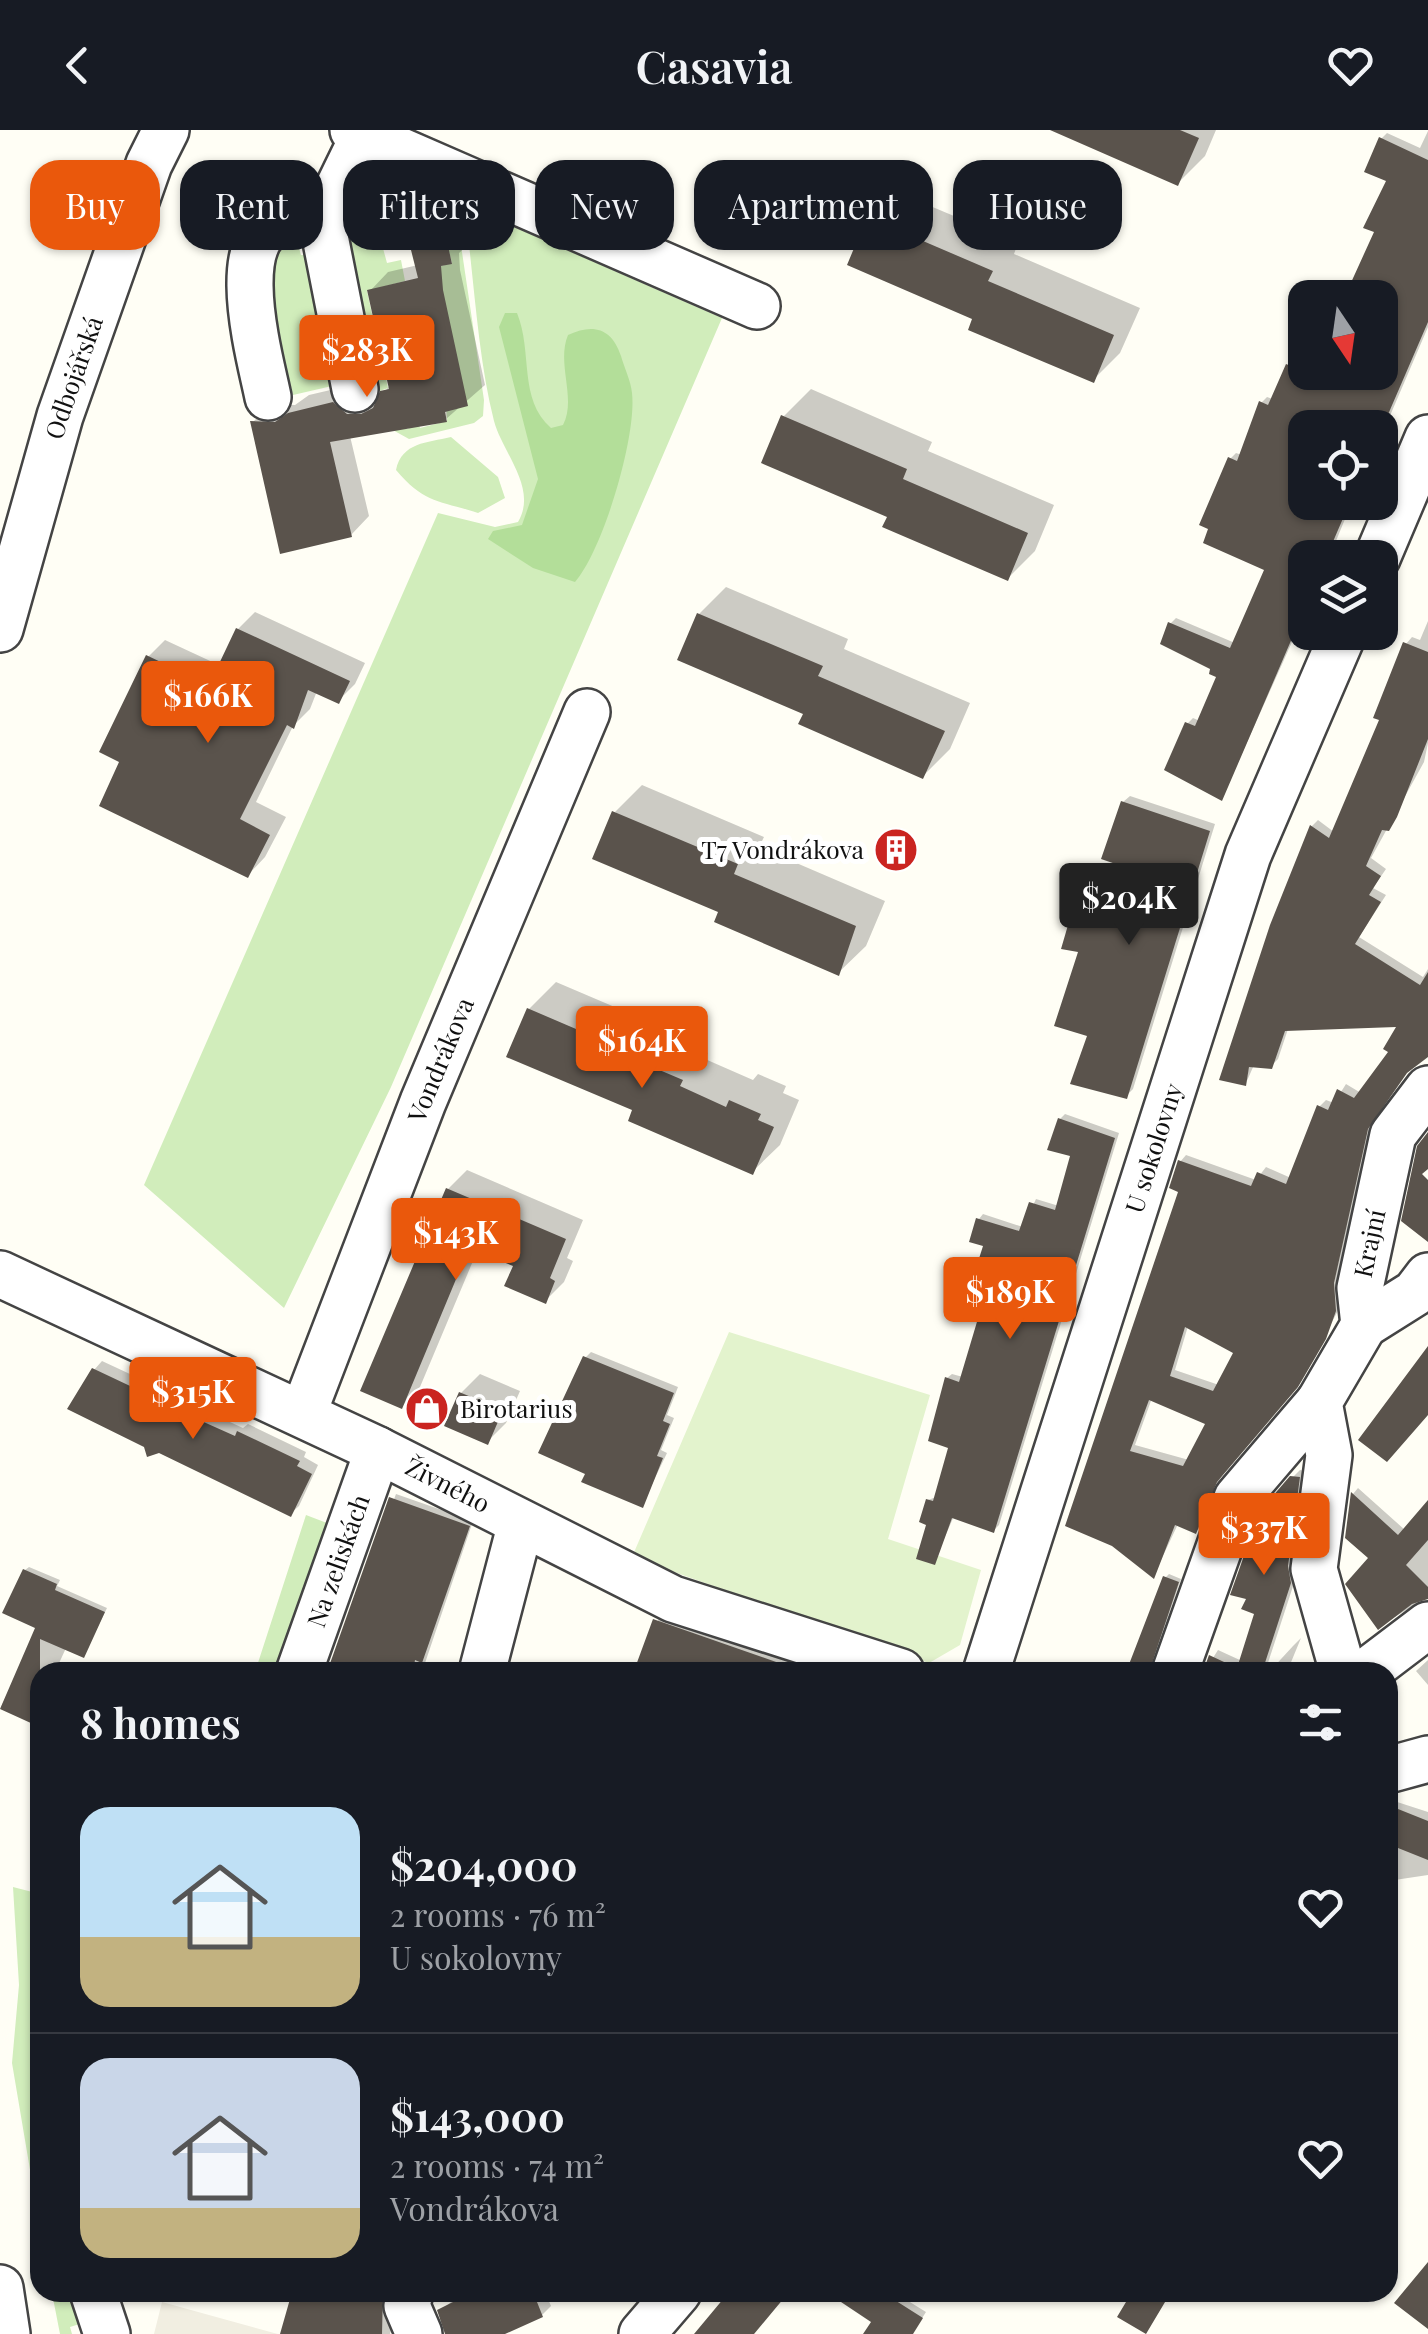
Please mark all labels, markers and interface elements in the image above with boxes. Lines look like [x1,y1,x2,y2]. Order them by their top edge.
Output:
text: Casavia [635,35,793,95]
icon: back [50,38,105,93]
icon: heart [1323,38,1378,93]
chip: Buy [30,160,160,250]
chip: Rent [180,160,323,250]
chip: Filters [343,160,515,250]
chip: New [535,160,674,250]
chip: Apartment [694,160,933,250]
chip: House [953,160,1122,250]
north arrow [1288,280,1398,390]
map controls [1288,280,1398,650]
street label: Odbojářská [36,311,109,443]
pin: $283K [297,315,437,400]
text: $283K [321,326,413,369]
button: locate [1288,410,1398,520]
button: layers [1288,540,1398,650]
pin: $166K [138,661,278,746]
text: $166K [163,672,253,715]
building icon: T7 Vondrákova [873,827,919,873]
place label: T7 Vondrákova [701,832,865,865]
pin: $204K [1059,863,1199,948]
text: $204K [1081,874,1177,917]
street label: Vondrákova [399,991,480,1127]
pin: $164K [572,1006,712,1091]
text: $164K [598,1017,686,1060]
street label: U sokolovny [1116,1078,1189,1217]
pin: $143K [386,1198,526,1283]
street label: Krajní [1345,1206,1392,1280]
text: $143K [413,1209,499,1252]
pin: $189K [940,1257,1080,1342]
text: $189K [965,1268,1055,1311]
pin: $315K [123,1357,263,1442]
text: $315K [151,1368,235,1411]
shop icon: Birotarius [404,1386,450,1432]
place label: Birotarius [460,1391,573,1424]
street label: Živného [401,1449,496,1519]
street label: Na zeliskách [298,1489,376,1631]
pin: $337K [1194,1493,1334,1578]
text: $337K [1221,1504,1307,1547]
text: 8 homes [80,1694,241,1750]
icon: filters [1293,1695,1348,1750]
text: $204,000 [390,1836,578,1892]
icon: home [160,1847,280,1967]
icon: heart [1293,1880,1348,1935]
text: 2 rooms · 76 m² [390,1892,606,1935]
text: U sokolovny [390,1935,562,1978]
text: $143,000 [390,2087,565,2143]
icon: home [160,2098,280,2218]
icon: heart [1293,2131,1348,2186]
text: 2 rooms · 74 m² [390,2143,604,2186]
text: Vondrákova [390,2186,559,2229]

